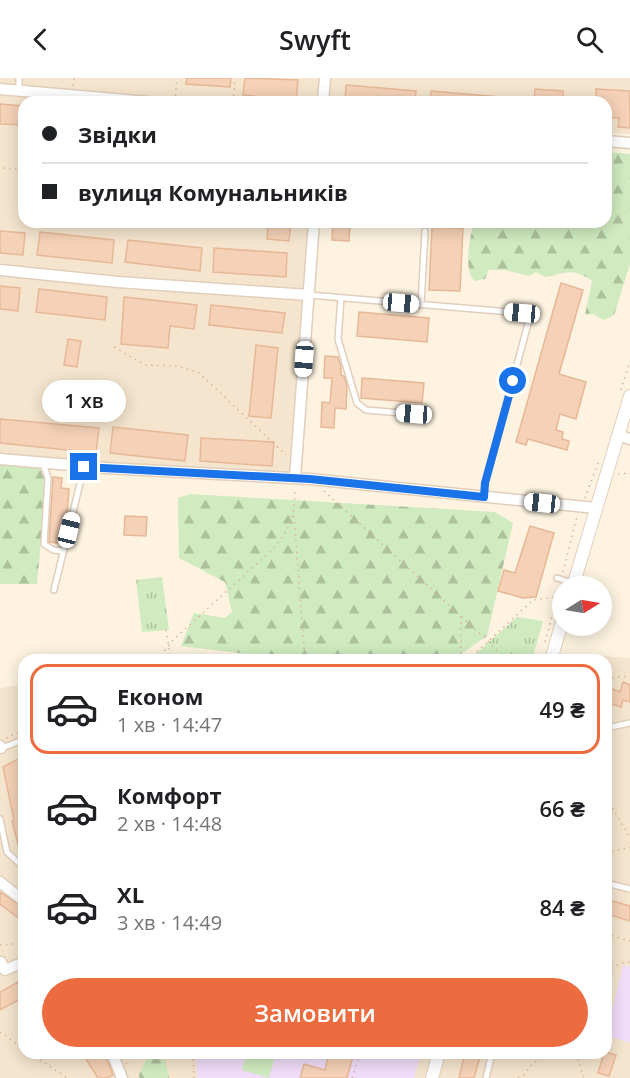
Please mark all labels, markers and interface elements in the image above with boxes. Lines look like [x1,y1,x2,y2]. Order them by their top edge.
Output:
text: Swyft [279,21,351,58]
icon: back [24,23,57,56]
icon: search [573,23,606,56]
text: Звідки [78,119,157,149]
text: вулиця Комунальників [78,177,348,207]
car [382,292,420,314]
car [503,302,541,324]
car [294,340,314,378]
route start [499,367,526,394]
callout: 1 хв [42,380,126,422]
text: 1 хв [64,387,104,414]
car [395,404,433,424]
route end [70,453,97,480]
car [523,492,561,514]
car [56,510,82,550]
north arrow [552,576,612,636]
map controls [552,576,612,636]
text: Економ [117,681,203,711]
icon: car [45,682,99,736]
text: 49 ₴ [539,694,585,724]
text: 1 хв · 14:47 [117,711,222,738]
text: Комфорт [117,780,222,810]
icon: car [45,781,99,835]
text: 66 ₴ [539,793,585,823]
text: 2 хв · 14:48 [117,810,222,837]
text: XL [117,879,144,909]
icon: car [45,880,99,934]
text: 84 ₴ [539,892,585,922]
text: 3 хв · 14:49 [117,909,222,936]
button: Замовити [42,978,588,1047]

